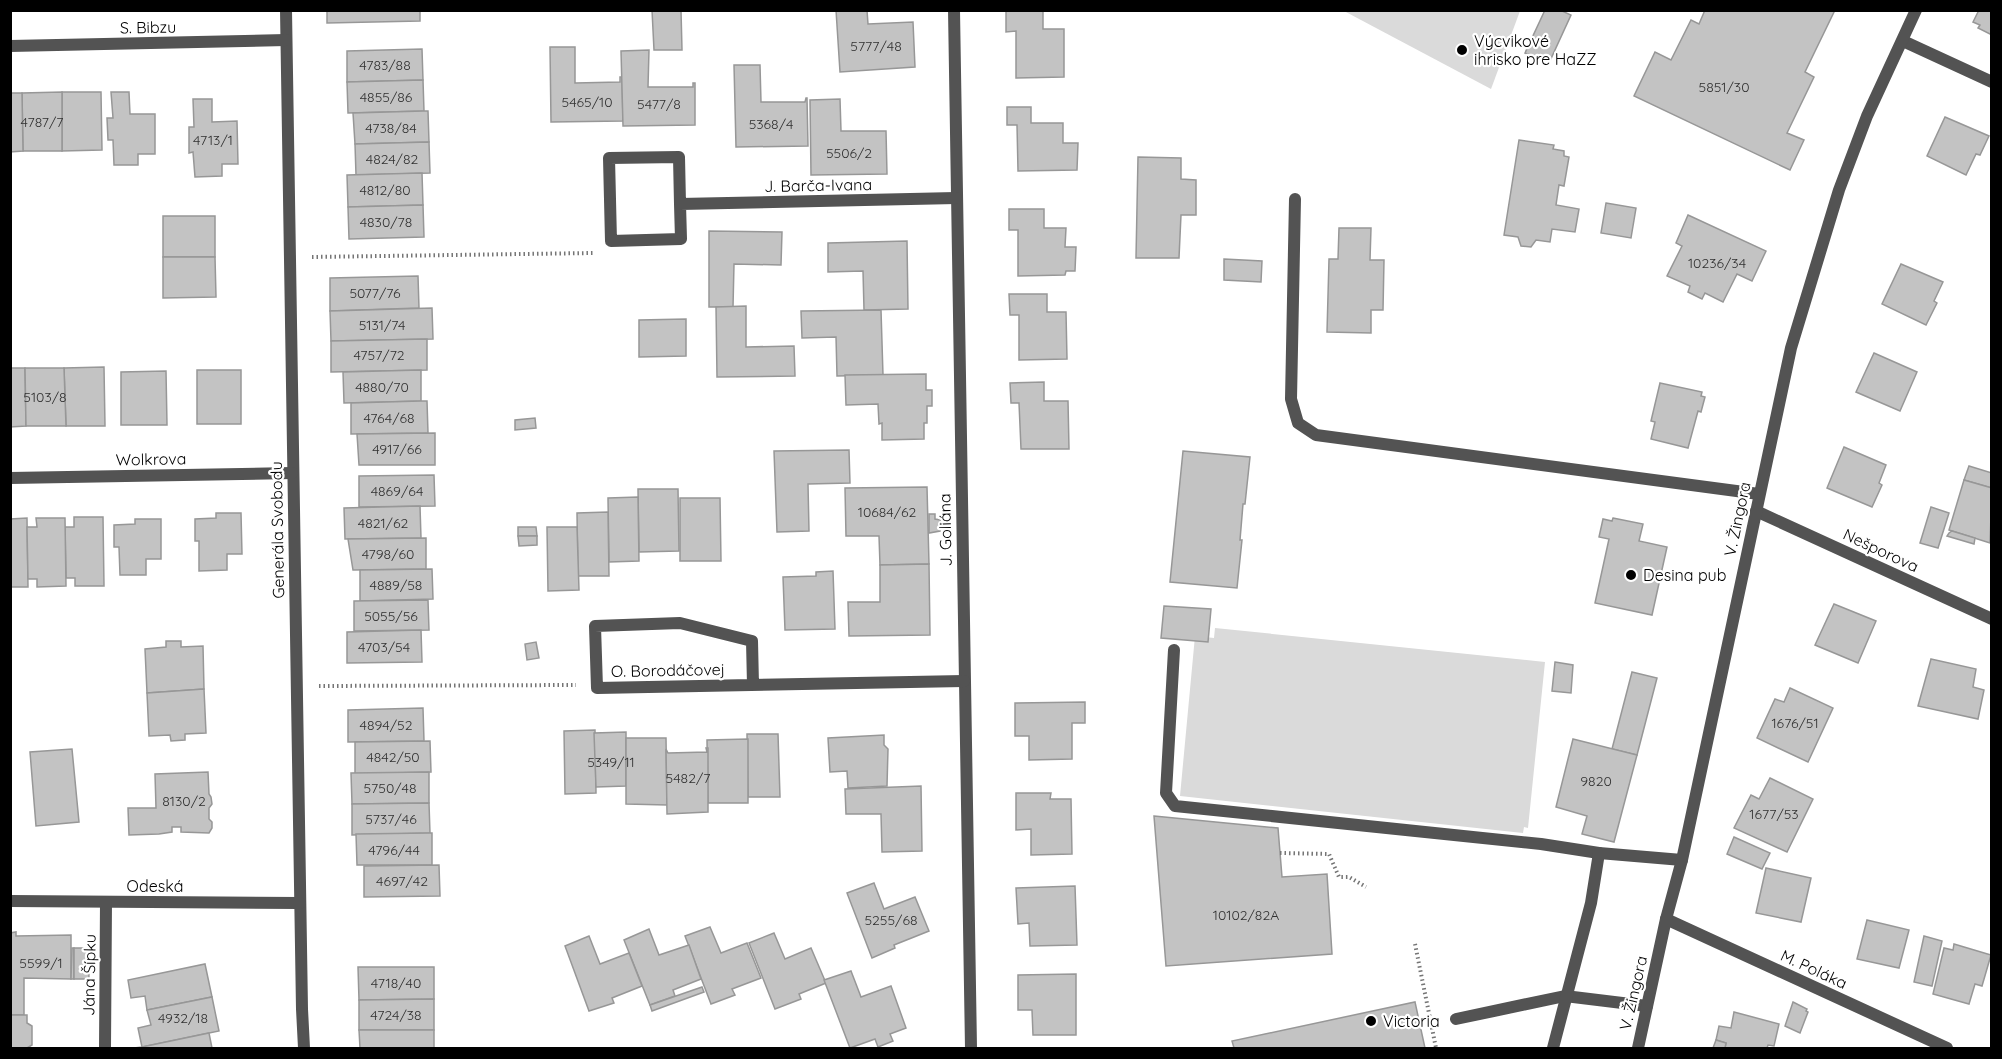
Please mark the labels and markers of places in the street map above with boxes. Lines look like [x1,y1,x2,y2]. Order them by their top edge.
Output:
place label: Výcvikové ihrisko pre HaZZ [1474,31,1597,69]
marker: Výcvikové ihrisko pre HaZZ [1455,43,1469,57]
place label: Desina pub [1643,565,1726,585]
marker: Desina pub [1624,568,1638,582]
place label: Victoria [1383,1011,1440,1031]
marker: Victoria [1364,1014,1378,1028]

